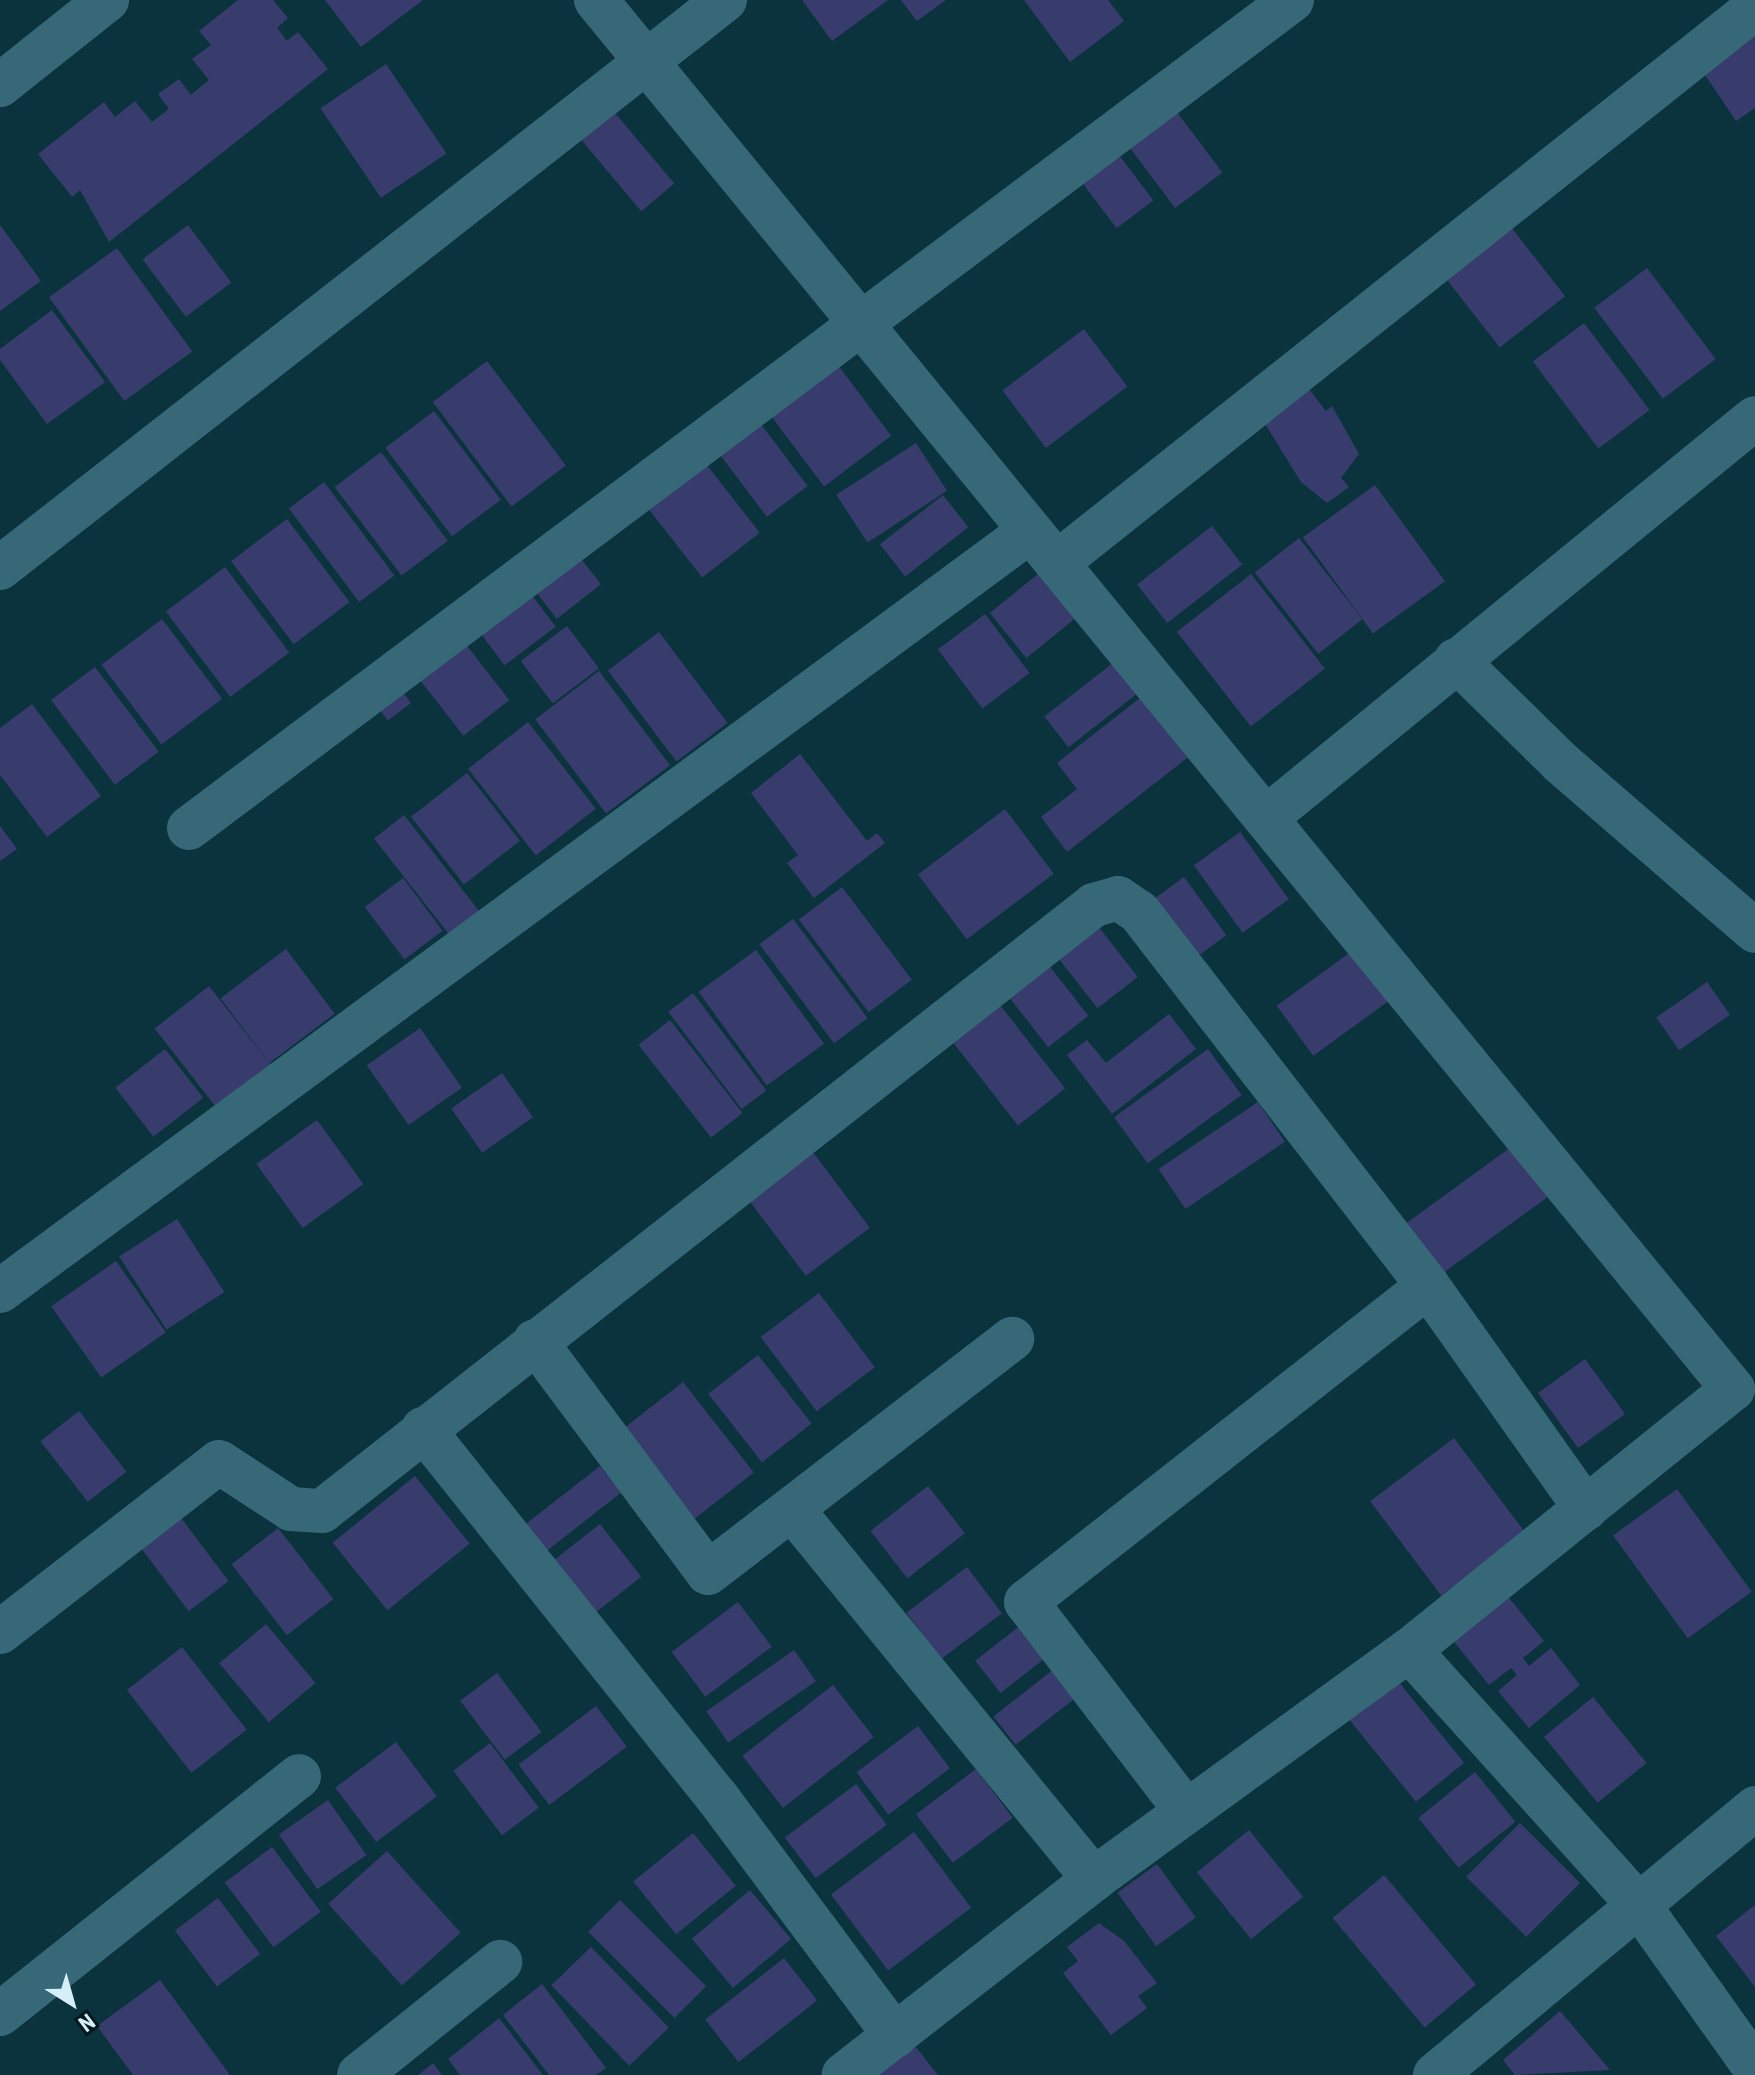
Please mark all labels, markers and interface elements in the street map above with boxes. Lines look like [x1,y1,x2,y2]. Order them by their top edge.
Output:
north arrow [32,1963,112,2043]
text: N [74,2009,100,2037]

